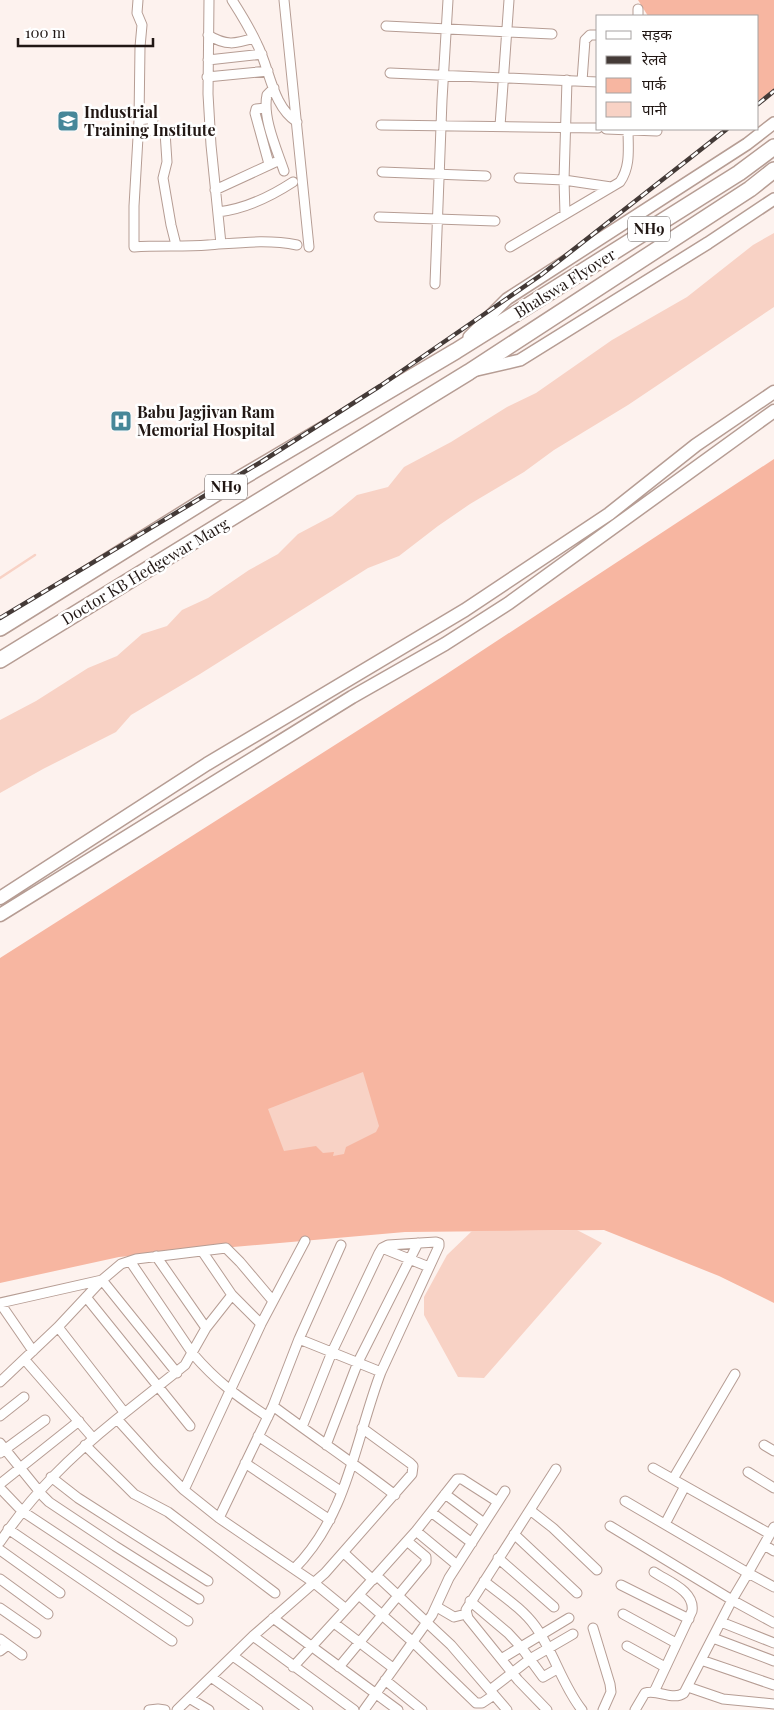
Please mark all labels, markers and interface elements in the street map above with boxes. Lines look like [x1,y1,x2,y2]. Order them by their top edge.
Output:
scale bar [18,15,152,47]
legend [596,15,759,130]
text: 100 m [25,22,66,42]
text: सड़क [642,24,672,44]
text: रेलवे [641,49,667,69]
text: पार्क [642,74,666,94]
text: पानी [642,99,668,119]
place label: Industrial Training Institute [84,101,216,140]
school or university icon: Industrial Training Institute [56,109,80,133]
road number: NH9 [628,216,670,242]
street label: Bhalswa Flyover [510,243,619,322]
place label: Babu Jagjivan Ram Memorial Hospital [137,401,275,440]
hospital icon: Babu Jagjivan Ram Memorial Hospital [109,409,133,433]
road number: NH9 [205,474,247,500]
street label: Doctor KB Hedgewar Marg [57,512,233,629]

